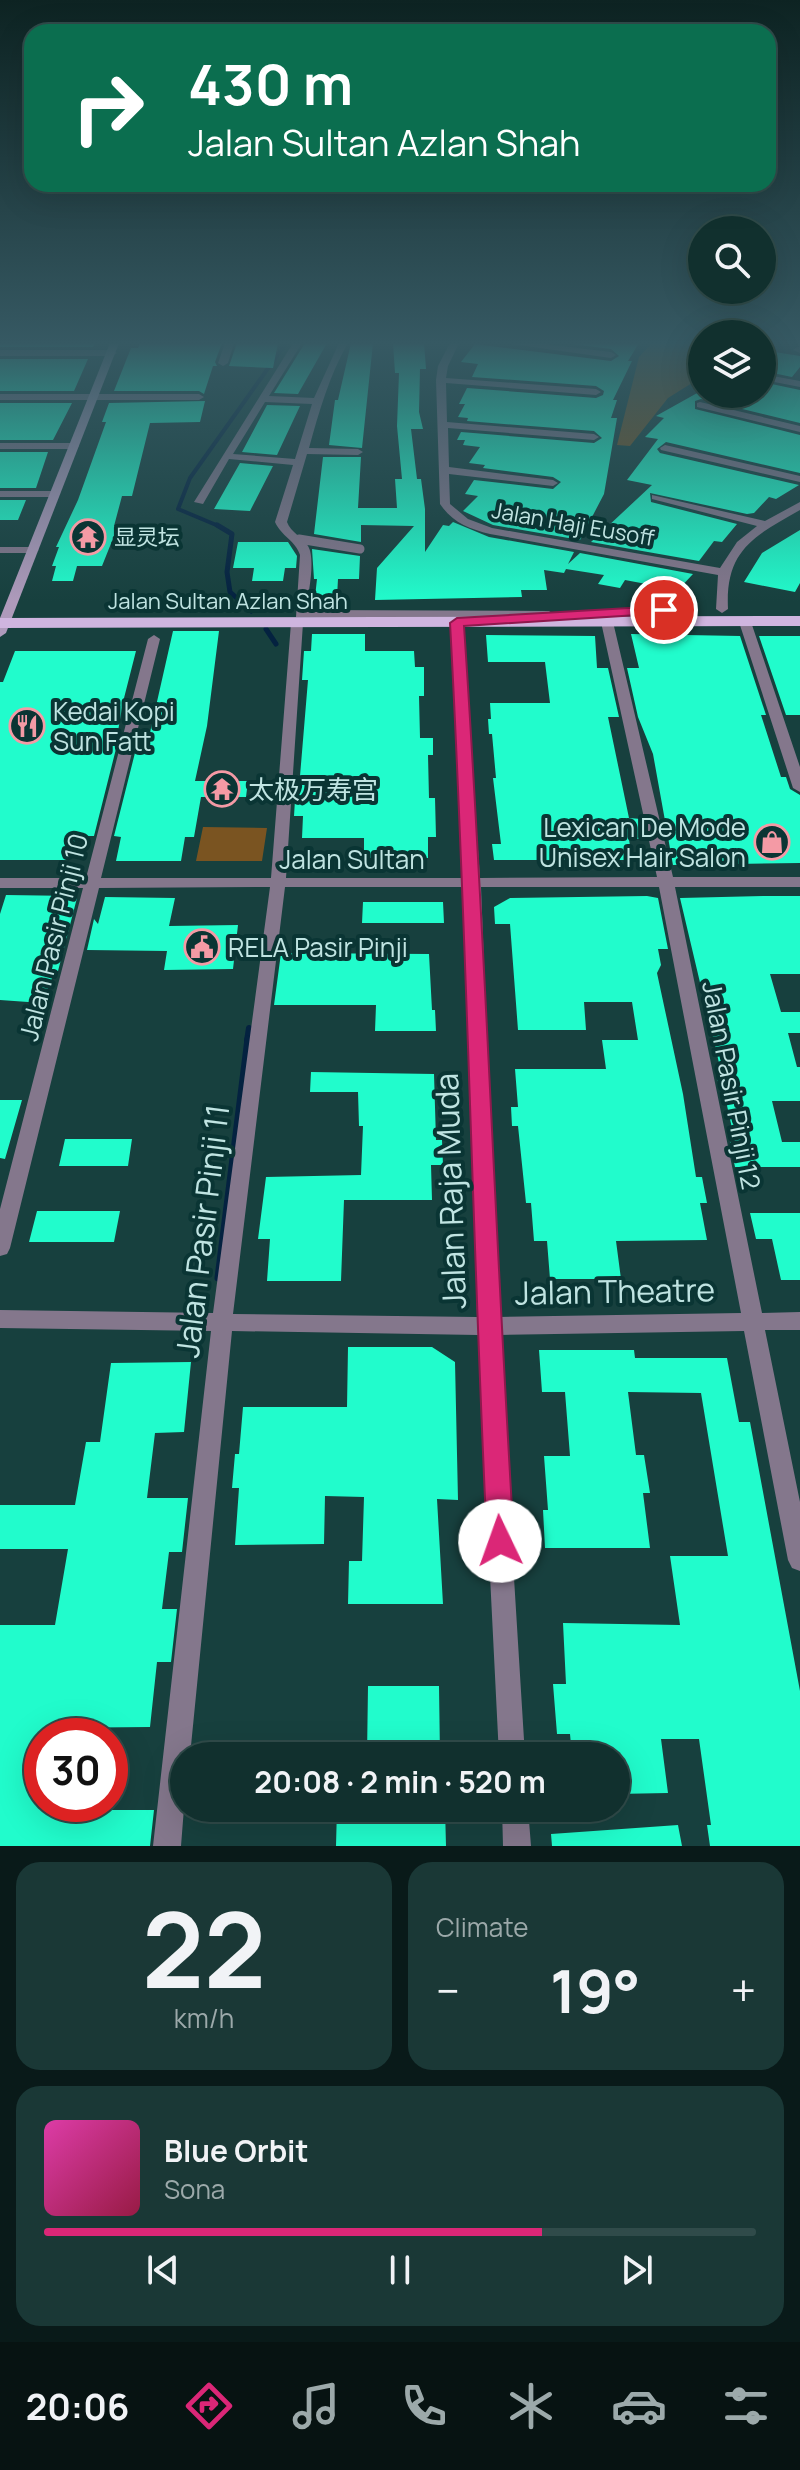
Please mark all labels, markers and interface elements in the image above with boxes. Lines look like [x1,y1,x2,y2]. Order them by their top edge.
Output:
text: 430 m [188,45,353,122]
icon: right [56,56,160,160]
text: Jalan Sultan Azlan Shah [188,118,580,167]
map controls [688,216,776,408]
button: search [688,216,776,304]
button: layers [688,320,776,408]
street label: Jalan Haji Eusoff [489,495,657,553]
temple icon: 显灵坛 [69,518,107,556]
place label: 显灵坛 [114,522,180,552]
pin [630,576,698,644]
street label: Jalan Sultan Azlan Shah [108,586,348,616]
icon: arrive [642,588,686,632]
place label: Kedai Kopi Sun Fatt [53,693,175,759]
restaurant icon: Kedai Kopi Sun Fatt [8,707,46,745]
temple icon: 太极万寿宫 [203,770,241,808]
place label: 太极万寿宫 [248,771,378,807]
place label: Lexican De Mode Unisex Hair Salon [539,809,746,875]
shop icon: Lexican De Mode Unisex Hair Salon [753,823,791,861]
street label: Jalan Pasir Pinji 10 [10,830,96,1044]
street label: Jalan Sultan [279,841,425,877]
public building icon: RELA Pasir Pinji [183,928,221,966]
place label: RELA Pasir Pinji [228,929,408,965]
street label: Jalan Pasir Pinji 12 [694,978,770,1192]
street label: Jalan Raja Muda [424,1072,476,1310]
street label: Jalan Pasir Pinji 11 [165,1102,239,1360]
street label: Jalan Theatre [514,1267,716,1315]
position arrow [458,1499,542,1583]
speed limit sign: 30 [24,1718,128,1822]
text: 20:08 · 2 min · 520 m [254,1761,546,1802]
text: 22 [142,1877,266,2019]
text: Climate [436,1909,528,1945]
text: 19° [550,1949,640,2031]
text: − [436,1960,460,2020]
text: + [731,1960,756,2020]
text: km/h [174,2000,234,2036]
text: Blue Orbit [164,2130,309,2171]
text: Sona [164,2171,225,2207]
icon: previous [141,2248,185,2292]
icon: pause [378,2248,422,2292]
icon: next [615,2248,659,2292]
icon: directions [181,2378,237,2434]
icon: music [288,2378,344,2434]
icon: phone [396,2378,452,2434]
icon: climate [503,2378,559,2434]
icon: car [611,2378,667,2434]
icon: filters [718,2378,774,2434]
text: 20:06 [26,2382,129,2431]

